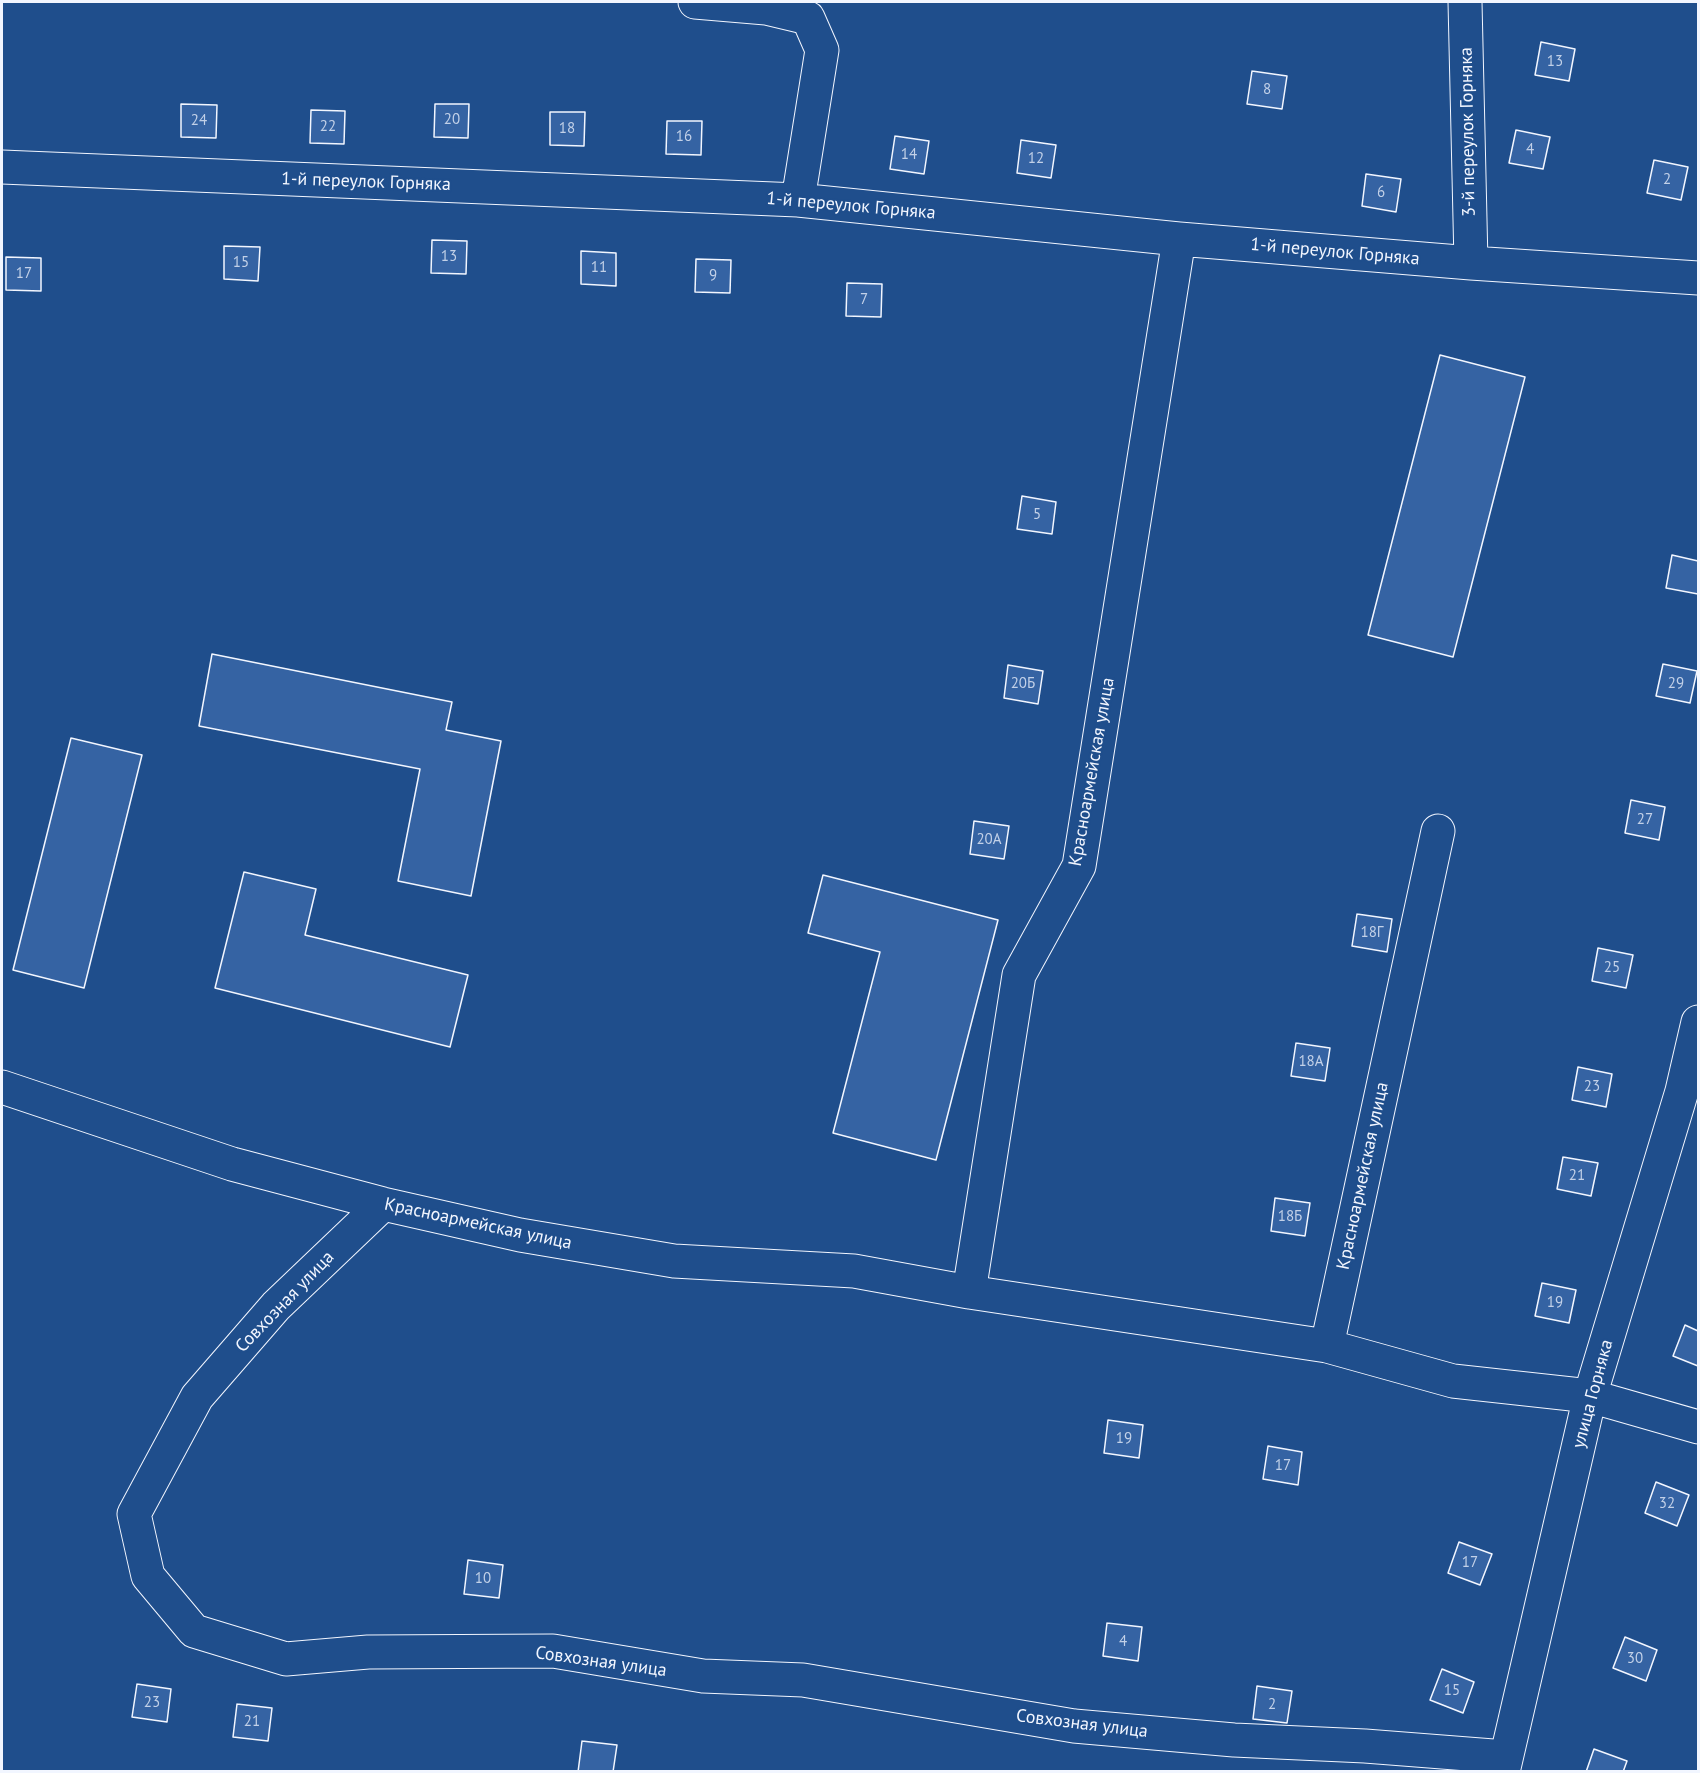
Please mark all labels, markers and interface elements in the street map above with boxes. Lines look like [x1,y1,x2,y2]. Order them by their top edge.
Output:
street label: 3-й переулок Горняка [1456,47,1480,217]
house number: 13 [1547,53,1563,71]
house number: 8 [1263,81,1271,99]
house number: 20 [444,111,460,129]
house number: 24 [191,112,207,130]
house number: 22 [320,118,336,136]
house number: 18 [559,120,575,138]
house number: 16 [676,128,692,146]
house number: 4 [1526,141,1534,159]
house number: 14 [901,146,917,164]
house number: 12 [1028,150,1044,168]
street label: 1-й переулок Горняка [281,168,451,196]
house number: 2 [1663,171,1671,189]
house number: 6 [1377,184,1385,202]
street label: 1-й переулок Горняка [766,188,936,224]
street label: 1-й переулок Горняка [1250,234,1420,270]
house number: 13 [441,248,457,266]
house number: 15 [233,254,249,272]
house number: 11 [591,259,607,277]
house number: 17 [16,265,32,283]
house number: 9 [709,267,717,285]
house number: 7 [860,291,868,309]
house number: 5 [1033,506,1041,524]
house number: 20Б [1011,675,1035,693]
house number: 29 [1668,675,1684,693]
street label: Красноармейская улица [1065,676,1119,868]
house number: 27 [1637,811,1653,829]
house number: 20А [976,831,1002,849]
house number: 18Г [1361,924,1383,942]
house number: 25 [1604,959,1620,977]
house number: 18А [1298,1053,1324,1071]
house number: 23 [1584,1078,1600,1096]
street label: Красноармейская улица [1333,1080,1393,1272]
house number: 21 [1569,1167,1585,1185]
street label: Красноармейская улица [382,1194,574,1254]
house number: 18Б [1278,1208,1302,1226]
street label: Совхозная улица [231,1247,339,1357]
house number: 19 [1547,1294,1563,1312]
street label: улица Горняка [1568,1337,1618,1451]
house number: 19 [1116,1430,1132,1448]
house number: 17 [1275,1457,1291,1475]
house number: 32 [1659,1495,1675,1513]
house number: 17 [1462,1554,1478,1572]
house number: 10 [475,1570,491,1588]
house number: 4 [1119,1633,1127,1651]
street label: Совхозная улица [534,1642,668,1682]
house number: 30 [1627,1650,1643,1668]
house number: 15 [1444,1682,1460,1700]
house number: 23 [144,1694,160,1712]
house number: 2 [1268,1696,1276,1714]
street label: Совхозная улица [1015,1705,1149,1743]
house number: 21 [244,1713,260,1731]

